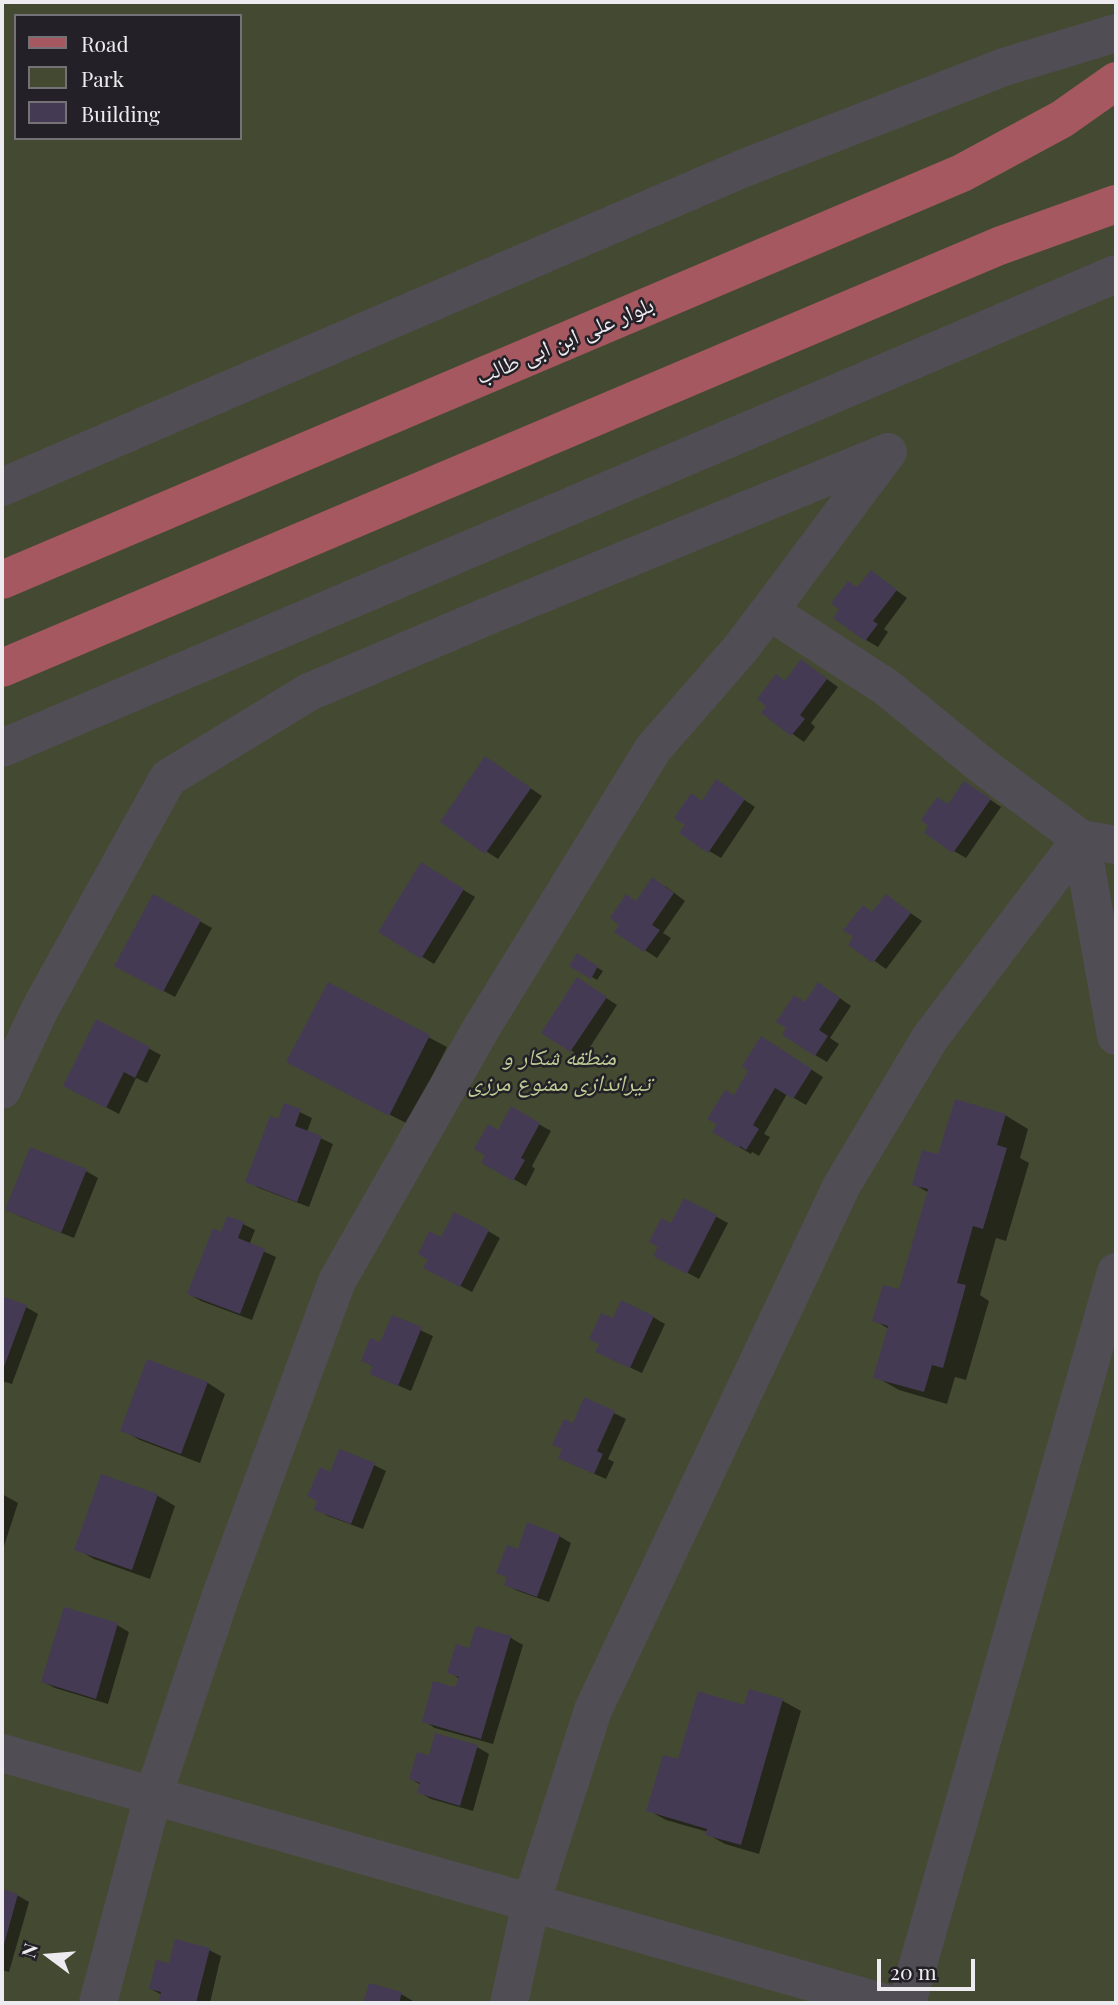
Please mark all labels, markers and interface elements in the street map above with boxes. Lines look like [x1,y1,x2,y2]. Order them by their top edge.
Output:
legend [14,14,242,140]
text: Road [81,29,129,57]
text: Park [81,64,124,92]
text: Building [81,99,160,127]
street label: بلوار علی ابن ابی طالب [472,291,658,391]
park label: منطقه شکار و تیراندازی ممنوع مرزی [468,1044,650,1098]
north arrow [14,1921,84,1991]
text: N [14,1940,43,1960]
scale bar [880,1946,978,1990]
text: 20 m [890,1957,937,1985]

